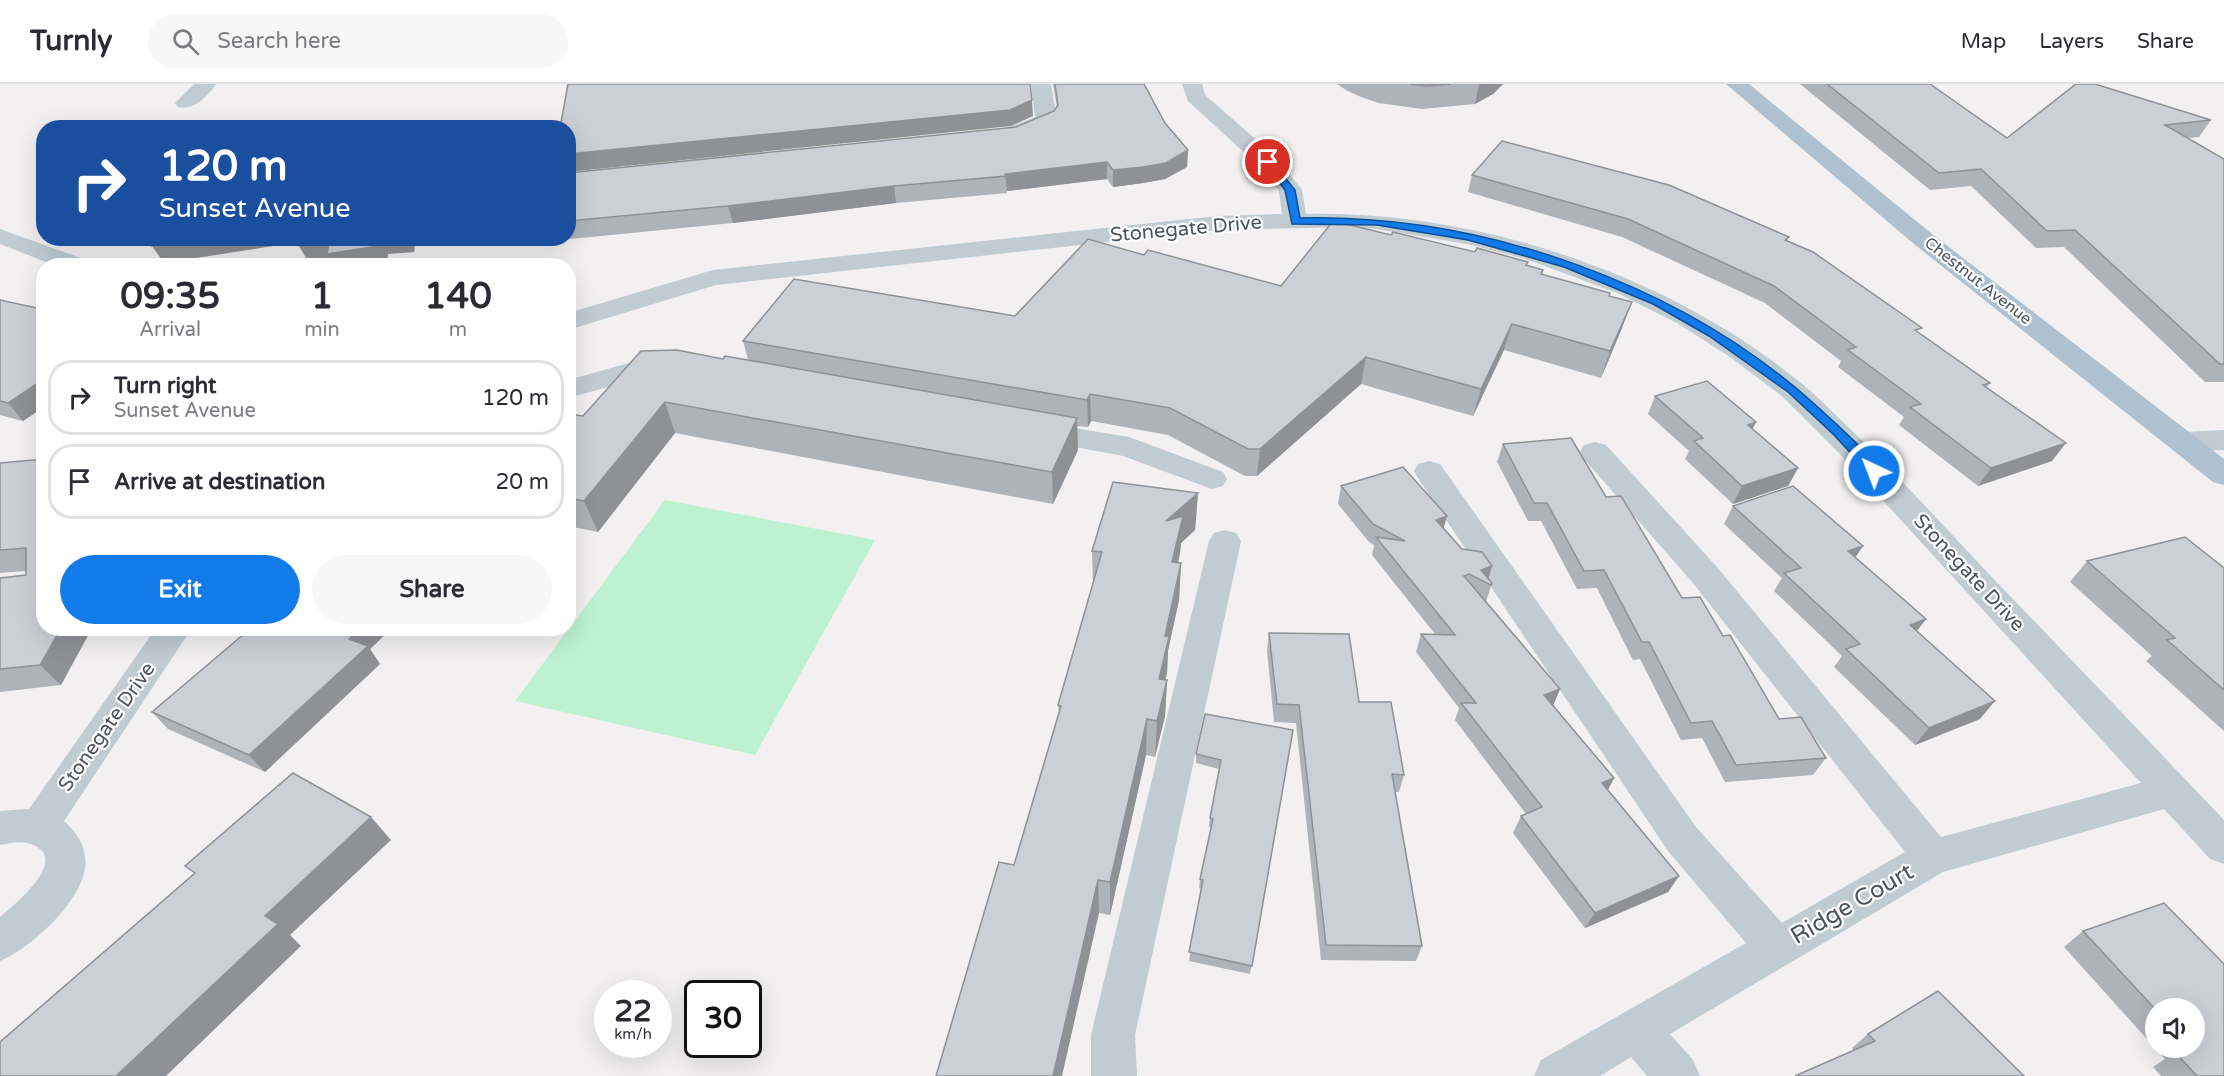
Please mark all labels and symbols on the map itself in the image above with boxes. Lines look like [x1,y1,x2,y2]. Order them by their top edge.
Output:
pin [1242,136,1293,187]
street label: Stonegate Drive [1109,210,1263,248]
street label: Chestnut Avenue [1920,233,2036,329]
position arrow [1842,439,1906,503]
street label: Stonegate Drive [1908,509,2030,637]
street label: Stonegate Drive [54,658,160,796]
street label: Ridge Court [1785,857,1919,951]
speed limit sign: 30 [684,980,762,1058]

